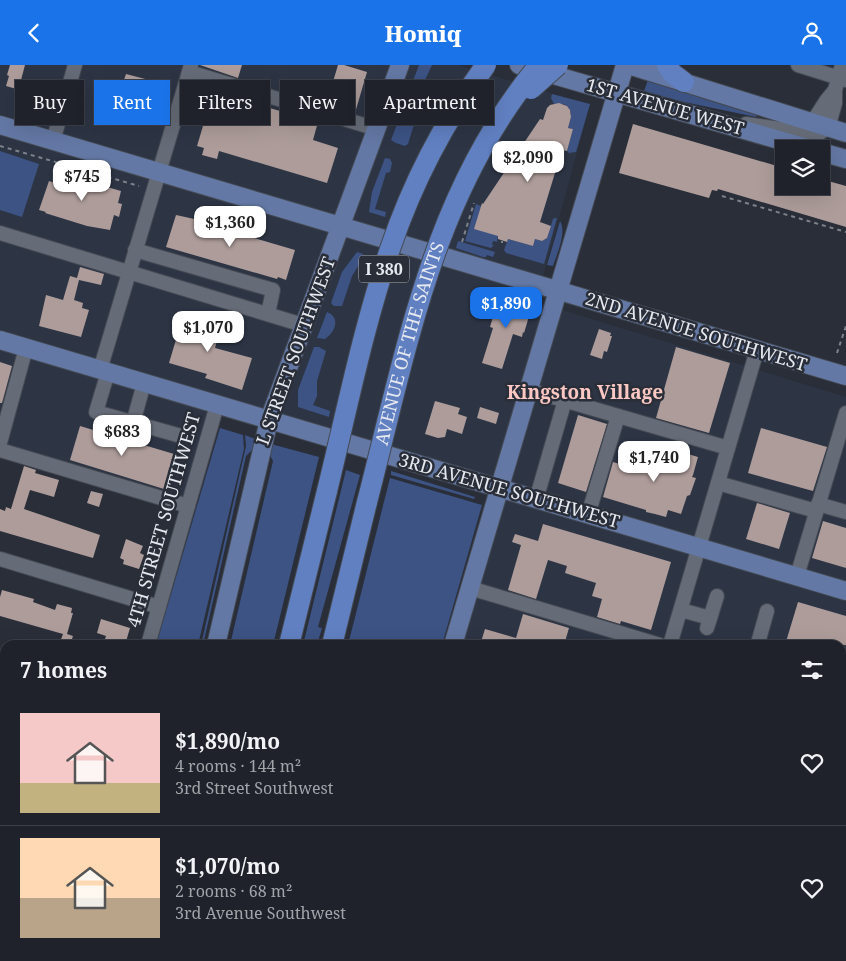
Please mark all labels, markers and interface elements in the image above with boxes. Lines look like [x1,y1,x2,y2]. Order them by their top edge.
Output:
text: Homiq [385,18,461,48]
icon: back [20,19,48,47]
icon: person [798,19,826,47]
street label: 1ST AVENUE WEST [584,72,747,140]
chip: Buy [15,80,84,125]
chip: Rent [94,80,170,125]
chip: Filters [180,80,270,125]
chip: New [280,80,355,125]
chip: Apartment [365,80,494,125]
map controls [775,140,830,195]
button: layers [775,140,830,195]
pin: $2,090 [487,141,569,183]
text: $2,090 [503,146,553,168]
pin: $745 [52,159,112,202]
text: $745 [64,165,100,187]
pin: $1,360 [189,205,271,248]
text: $1,360 [205,211,255,233]
street label: AVENUE OF THE SAINTS [369,238,449,448]
street label: L STREET SOUTHWEST [250,253,340,448]
road number: I 380 [359,255,409,283]
street label: 2ND AVENUE SOUTHWEST [583,286,810,376]
pin: $1,890 [465,287,547,329]
text: $1,890 [481,292,531,314]
pin: $1,070 [167,311,249,353]
text: $1,070 [183,316,233,338]
district label: Kingston Village [507,379,663,405]
street label: 4TH STREET SOUTHWEST [121,410,205,630]
pin: $683 [92,415,152,457]
text: $683 [104,420,140,442]
pin: $1,740 [613,441,695,483]
text: $1,740 [629,446,679,468]
street label: 3RD AVENUE SOUTHWEST [396,447,622,533]
text: 7 homes [20,656,107,684]
icon: filters [798,656,826,684]
text: $1,890/mo [175,727,280,755]
icon: home [60,733,120,793]
icon: heart [798,749,826,777]
text: 4 rooms · 144 m² [175,755,301,777]
text: 3rd Street Southwest [175,777,333,799]
text: $1,070/mo [175,852,280,880]
icon: home [60,858,120,918]
icon: heart [798,874,826,902]
text: 2 rooms · 68 m² [175,880,292,902]
text: 3rd Avenue Southwest [175,902,346,924]

